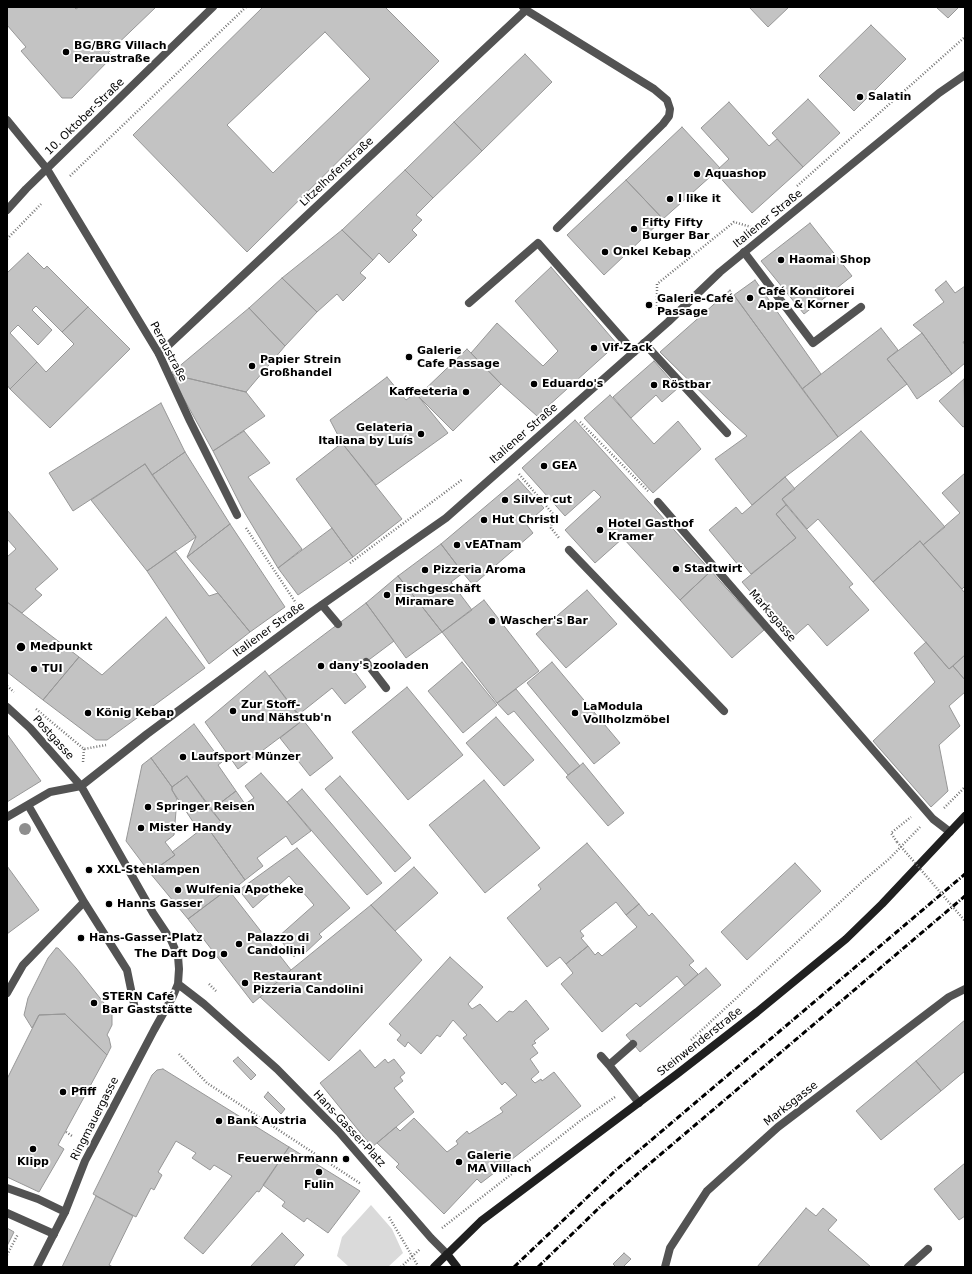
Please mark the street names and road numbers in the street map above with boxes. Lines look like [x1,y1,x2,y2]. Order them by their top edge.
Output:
street label: 10. Oktober-Straße [43,76,127,158]
street label: Litzelhofenstraße [298,135,376,209]
street label: Italiener Straße [731,187,805,251]
street label: Peraustraße [147,320,189,384]
street label: Italiener Straße [488,401,560,467]
street label: Marksgasse [746,587,798,645]
street label: Italiener Straße [231,600,307,660]
street label: Postgasse [30,713,76,763]
street label: Steinwenderstraße [655,1005,745,1079]
street label: Ringmauergasse [68,1075,122,1163]
street label: Marksgasse [761,1079,821,1129]
street label: Hans-Gasser-Platz [310,1088,388,1170]

